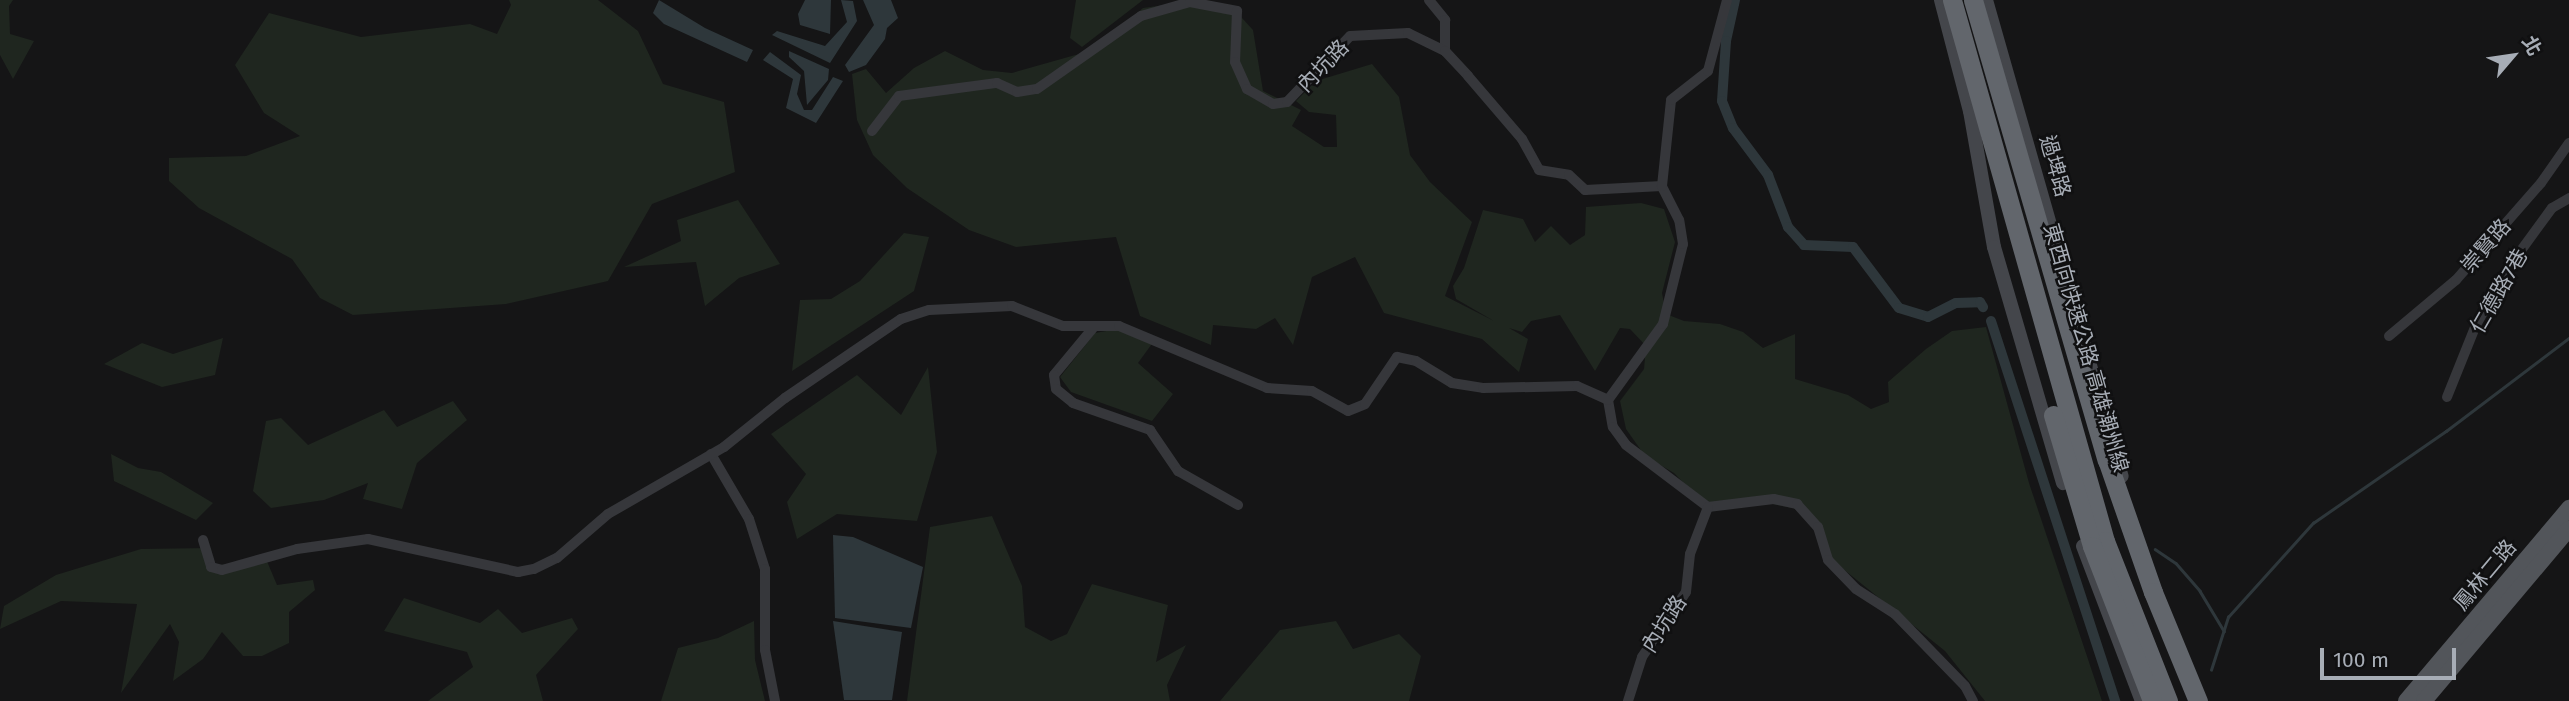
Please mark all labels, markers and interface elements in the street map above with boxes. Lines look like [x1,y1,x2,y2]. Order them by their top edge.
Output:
north arrow [2478,21,2548,91]
text: 北 [2517,32,2546,59]
street label: 內坑路 [1292,35,1354,97]
street label: 過埤路 [2034,132,2076,200]
street label: 崇賢路 [2456,214,2516,278]
street label: 東西向快速公路 高雄潮州線 [2038,221,2134,475]
street label: 仁德路7巷 [2465,244,2533,338]
street label: 鳳林二路 [2448,535,2522,615]
street label: 內坑路 [1636,591,1692,657]
scale bar [2324,634,2460,678]
text: 100 m [2333,647,2389,673]

